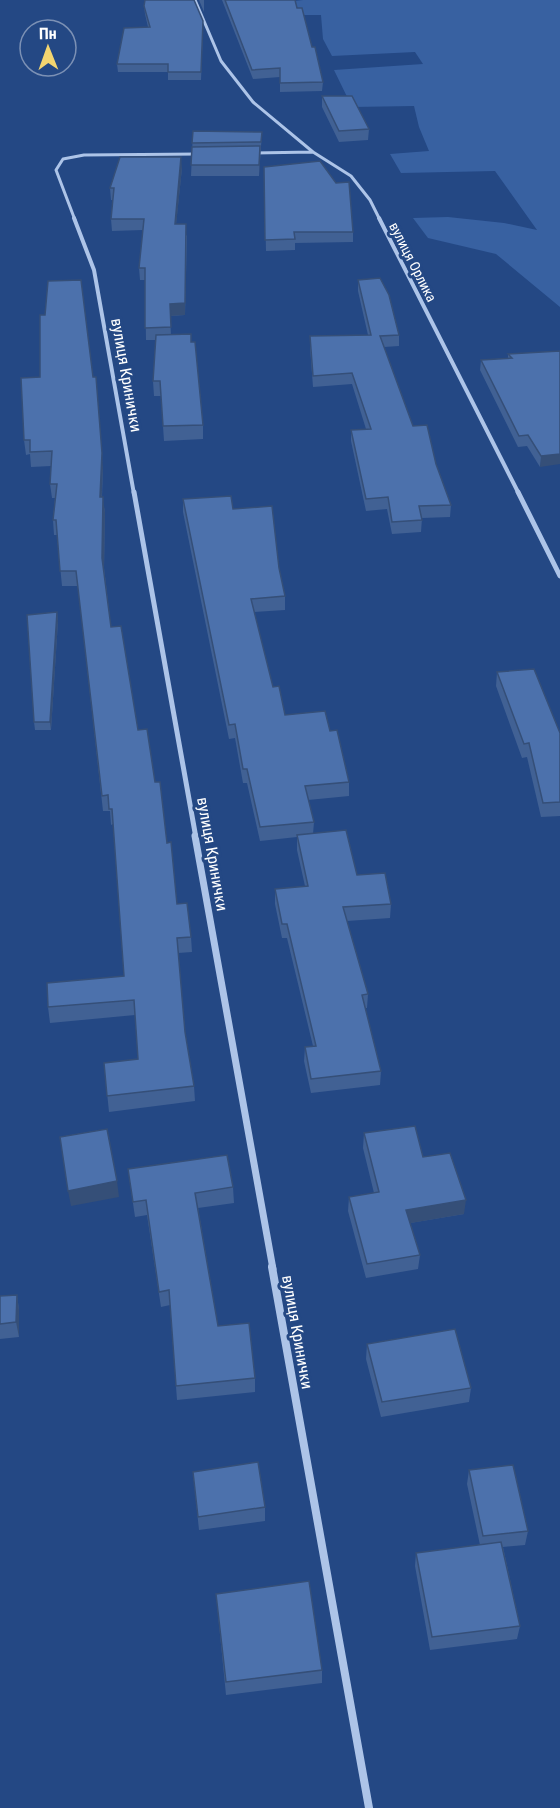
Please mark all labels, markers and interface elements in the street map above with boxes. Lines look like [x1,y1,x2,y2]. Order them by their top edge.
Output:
north arrow [18,18,78,78]
text: Пн [39,24,57,43]
street label: вулиця Орлика [386,220,440,304]
street label: вулиця Кринички [107,317,146,433]
street label: вулиця Кринички [193,796,232,912]
street label: вулиця Кринички [278,1274,317,1390]

